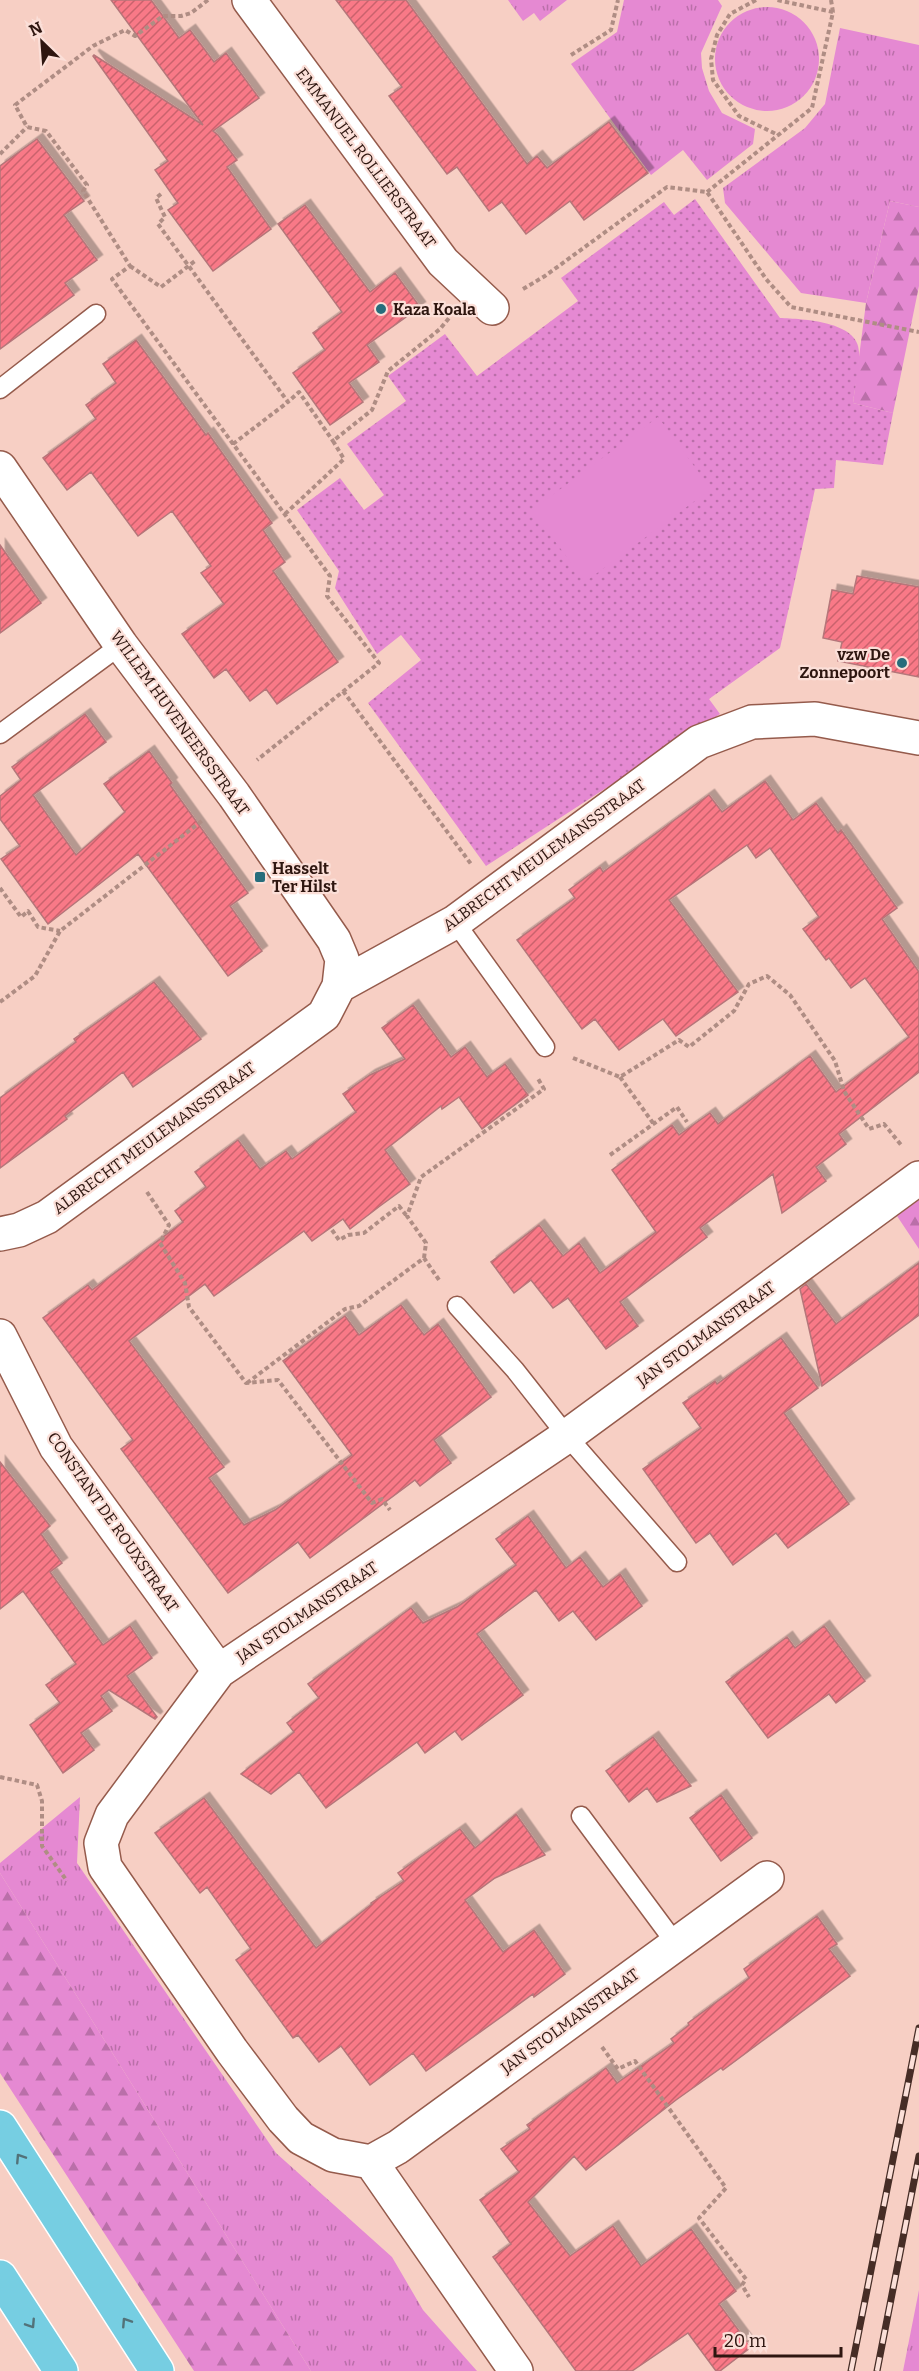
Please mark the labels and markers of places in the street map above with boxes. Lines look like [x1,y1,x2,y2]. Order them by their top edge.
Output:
place label: Kaza Koala [393,300,476,319]
marker: Kaza Koala [374,302,388,316]
place label: vzw De Zonnepoort [799,645,891,682]
marker: vzw De Zonnepoort [895,656,909,670]
place label: Hasselt Ter Hilst [272,859,338,896]
marker: Hasselt Ter Hilst [253,870,267,884]

